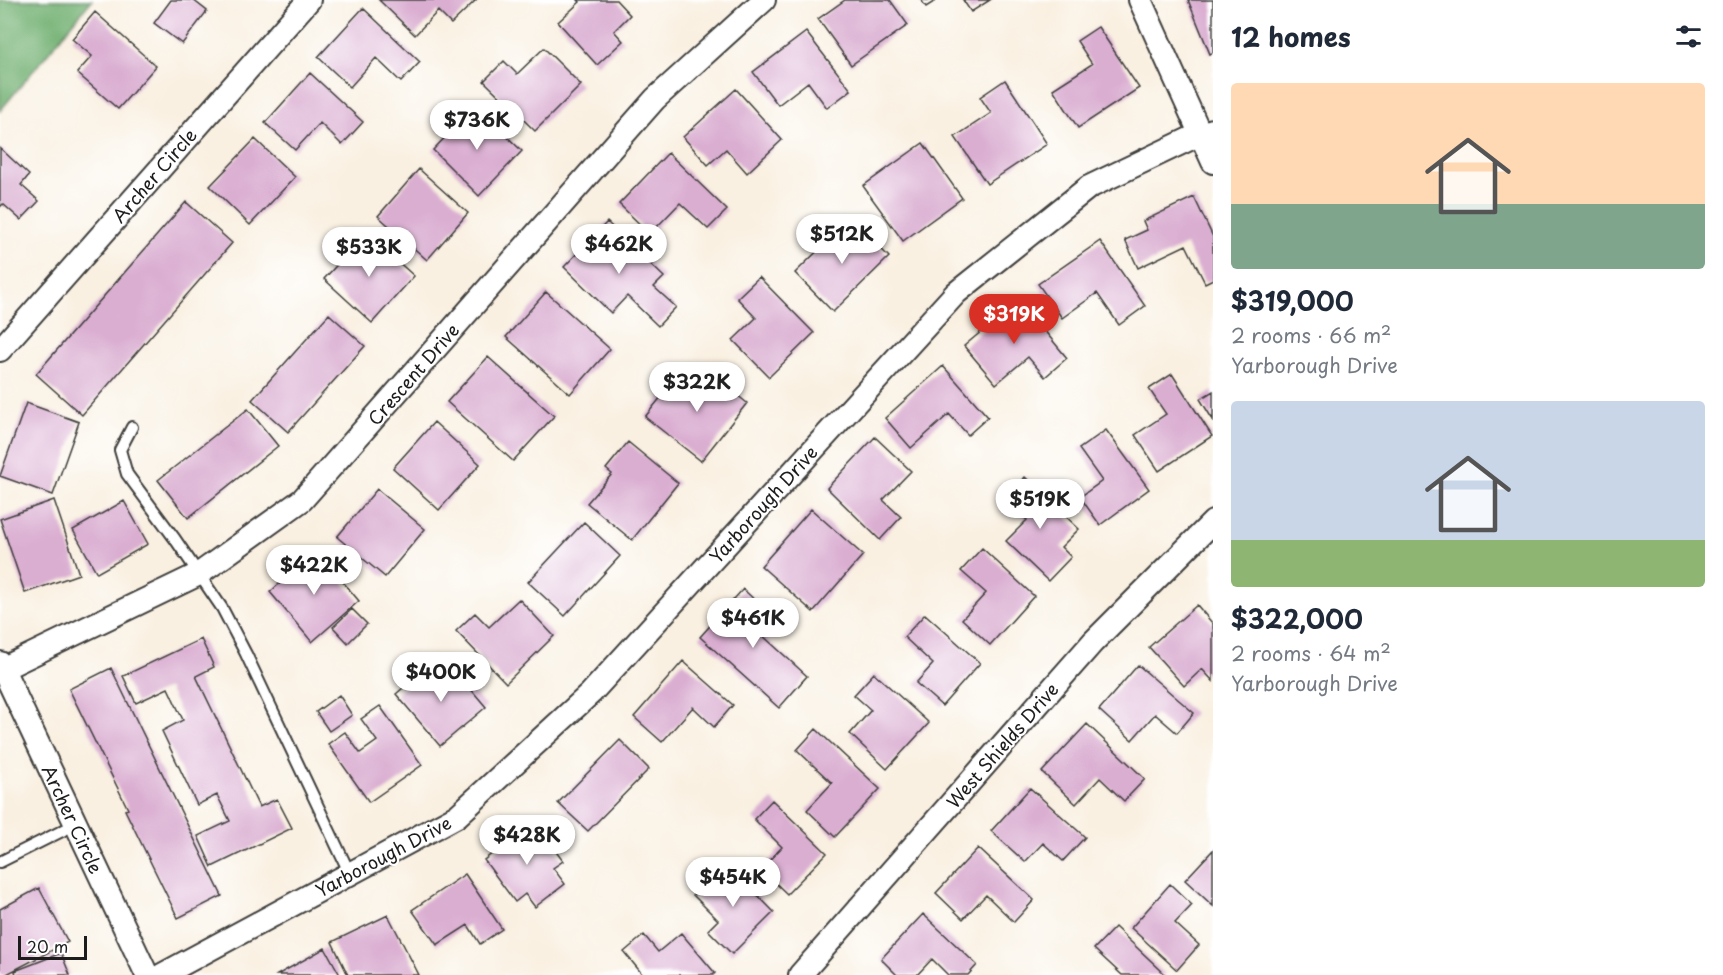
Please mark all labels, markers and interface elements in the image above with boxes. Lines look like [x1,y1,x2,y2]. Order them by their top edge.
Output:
text: 12 homes [1231,17,1351,56]
icon: filters [1672,20,1705,53]
pin: $736K [435,100,519,151]
text: $736K [444,104,510,134]
street label: Archer Circle [105,122,203,228]
icon: home [1414,122,1522,230]
pin: $512K [800,214,884,265]
text: $512K [810,218,874,248]
pin: $462K [577,224,661,275]
pin: $533K [327,227,411,278]
text: $462K [585,228,653,258]
text: $533K [336,231,402,261]
text: $319,000 [1231,281,1354,320]
pin: $319K [972,294,1056,345]
text: $319K [983,298,1045,328]
street label: Crescent Drive [361,317,465,431]
text: 2 rooms · 66 m² [1231,320,1391,350]
text: Yarborough Drive [1231,350,1398,380]
pin: $322K [655,362,739,413]
text: $322K [663,366,731,396]
street label: Yarborough Drive [703,439,823,569]
icon: home [1414,440,1522,548]
pin: $519K [998,479,1082,530]
text: $519K [1010,483,1070,513]
pin: $422K [272,545,356,596]
text: $422K [280,549,348,579]
pin: $461K [711,598,795,649]
text: $322,000 [1231,599,1363,638]
text: $461K [721,602,785,632]
text: 2 rooms · 64 m² [1231,638,1391,668]
pin: $400K [399,652,483,703]
text: $400K [406,656,476,686]
text: Yarborough Drive [1231,668,1398,698]
street label: West Shields Drive [940,676,1064,814]
street label: Archer Circle [36,760,110,878]
street label: Yarborough Drive [310,809,456,903]
pin: $428K [485,815,569,866]
text: $428K [493,819,561,849]
pin: $454K [691,857,775,908]
text: $454K [699,861,767,891]
scale bar [18,933,87,960]
text: 20 m [27,934,68,958]

